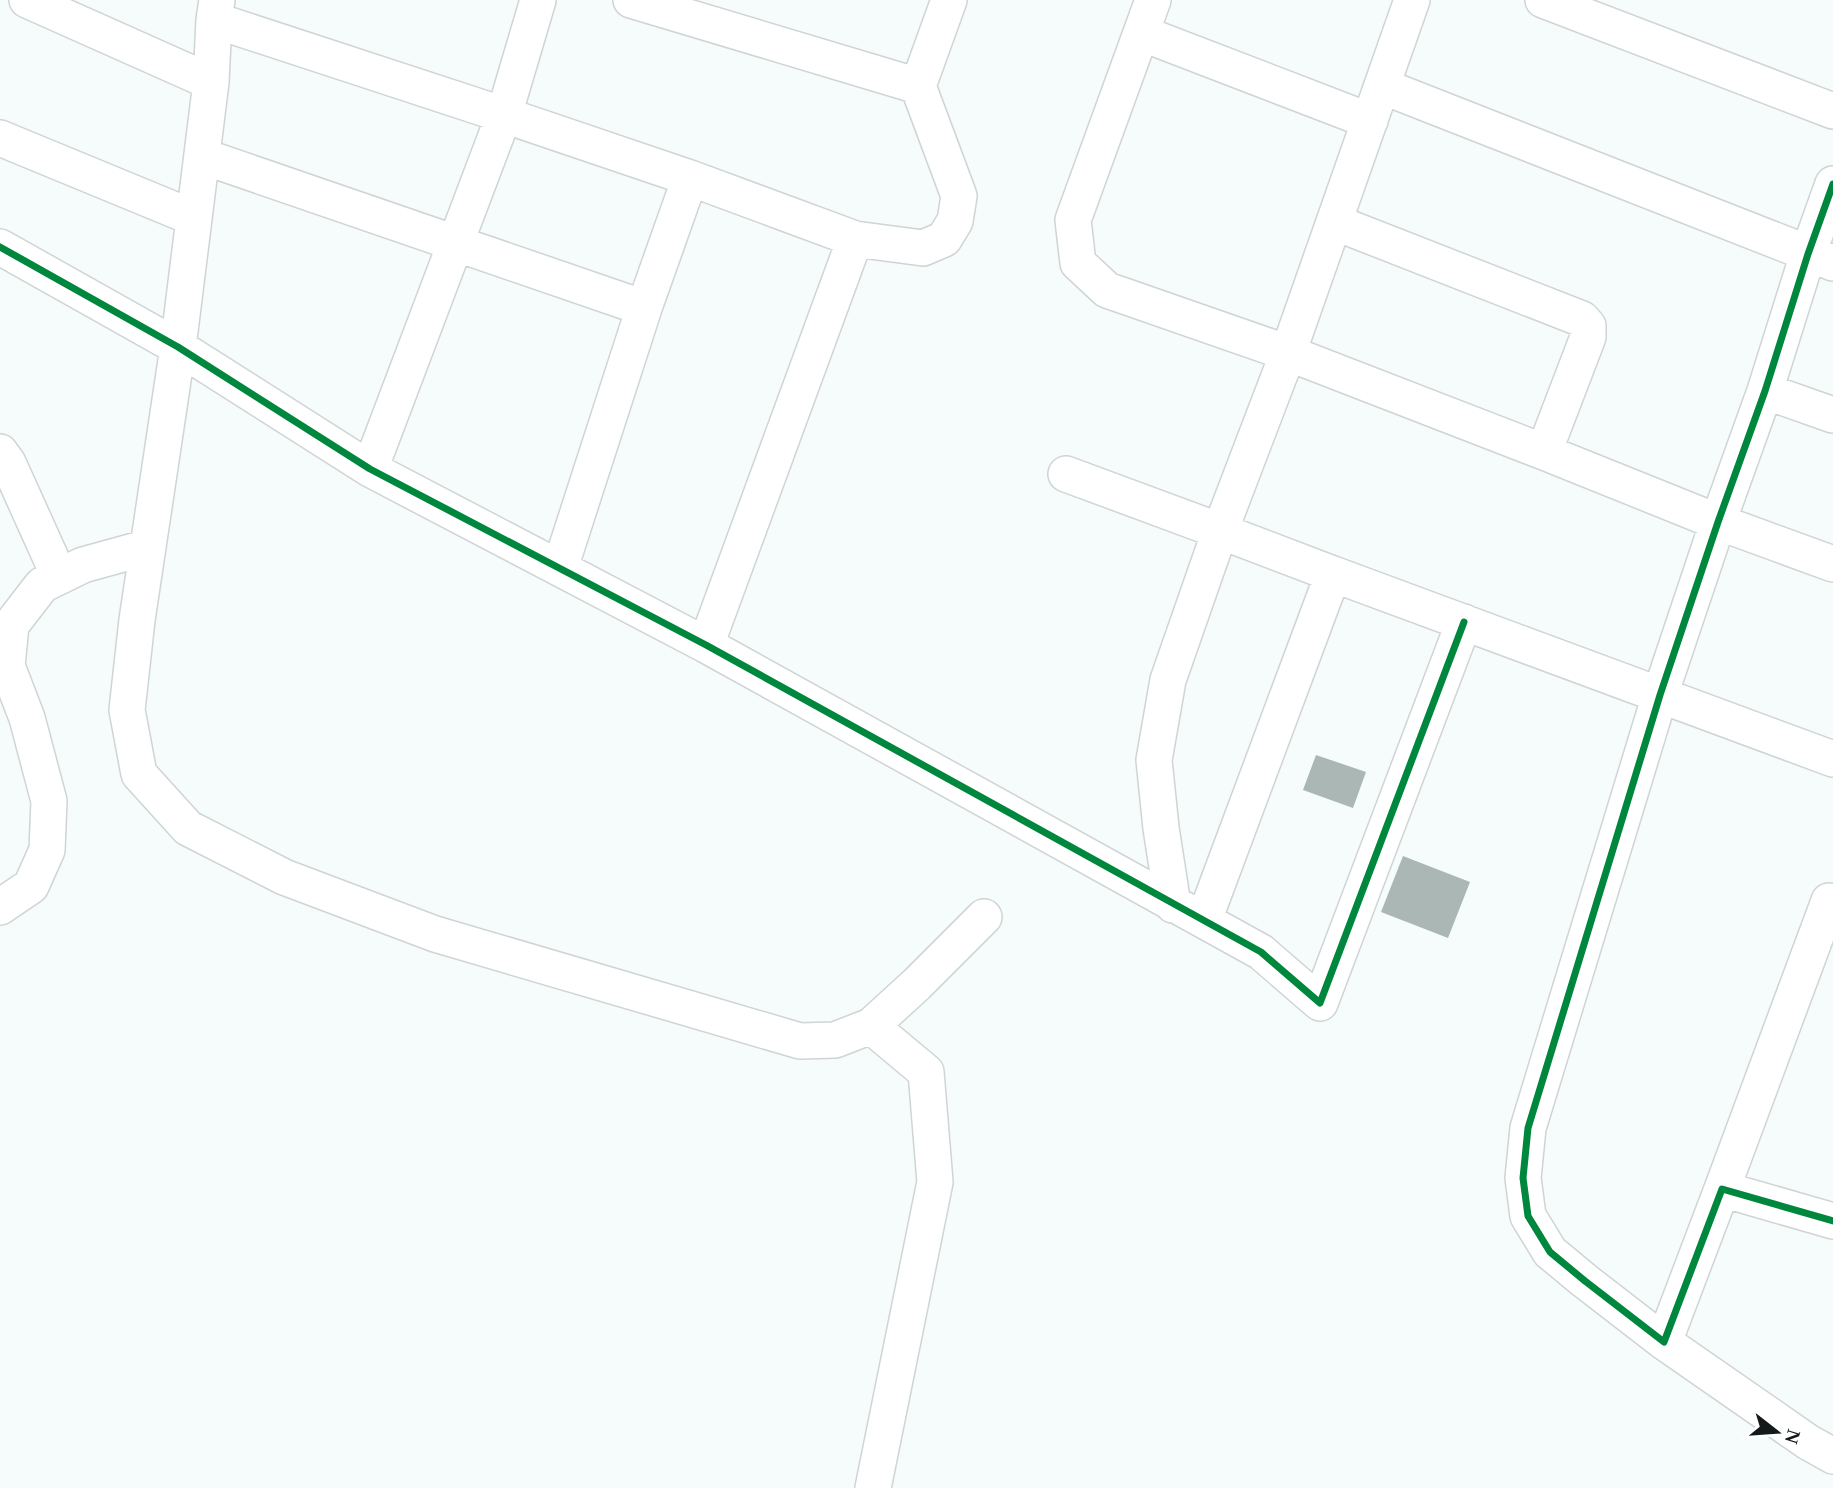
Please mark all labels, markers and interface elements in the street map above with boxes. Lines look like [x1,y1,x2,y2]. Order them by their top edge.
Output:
north arrow [1742,1397,1812,1467]
text: N [1781,1427,1805,1447]

